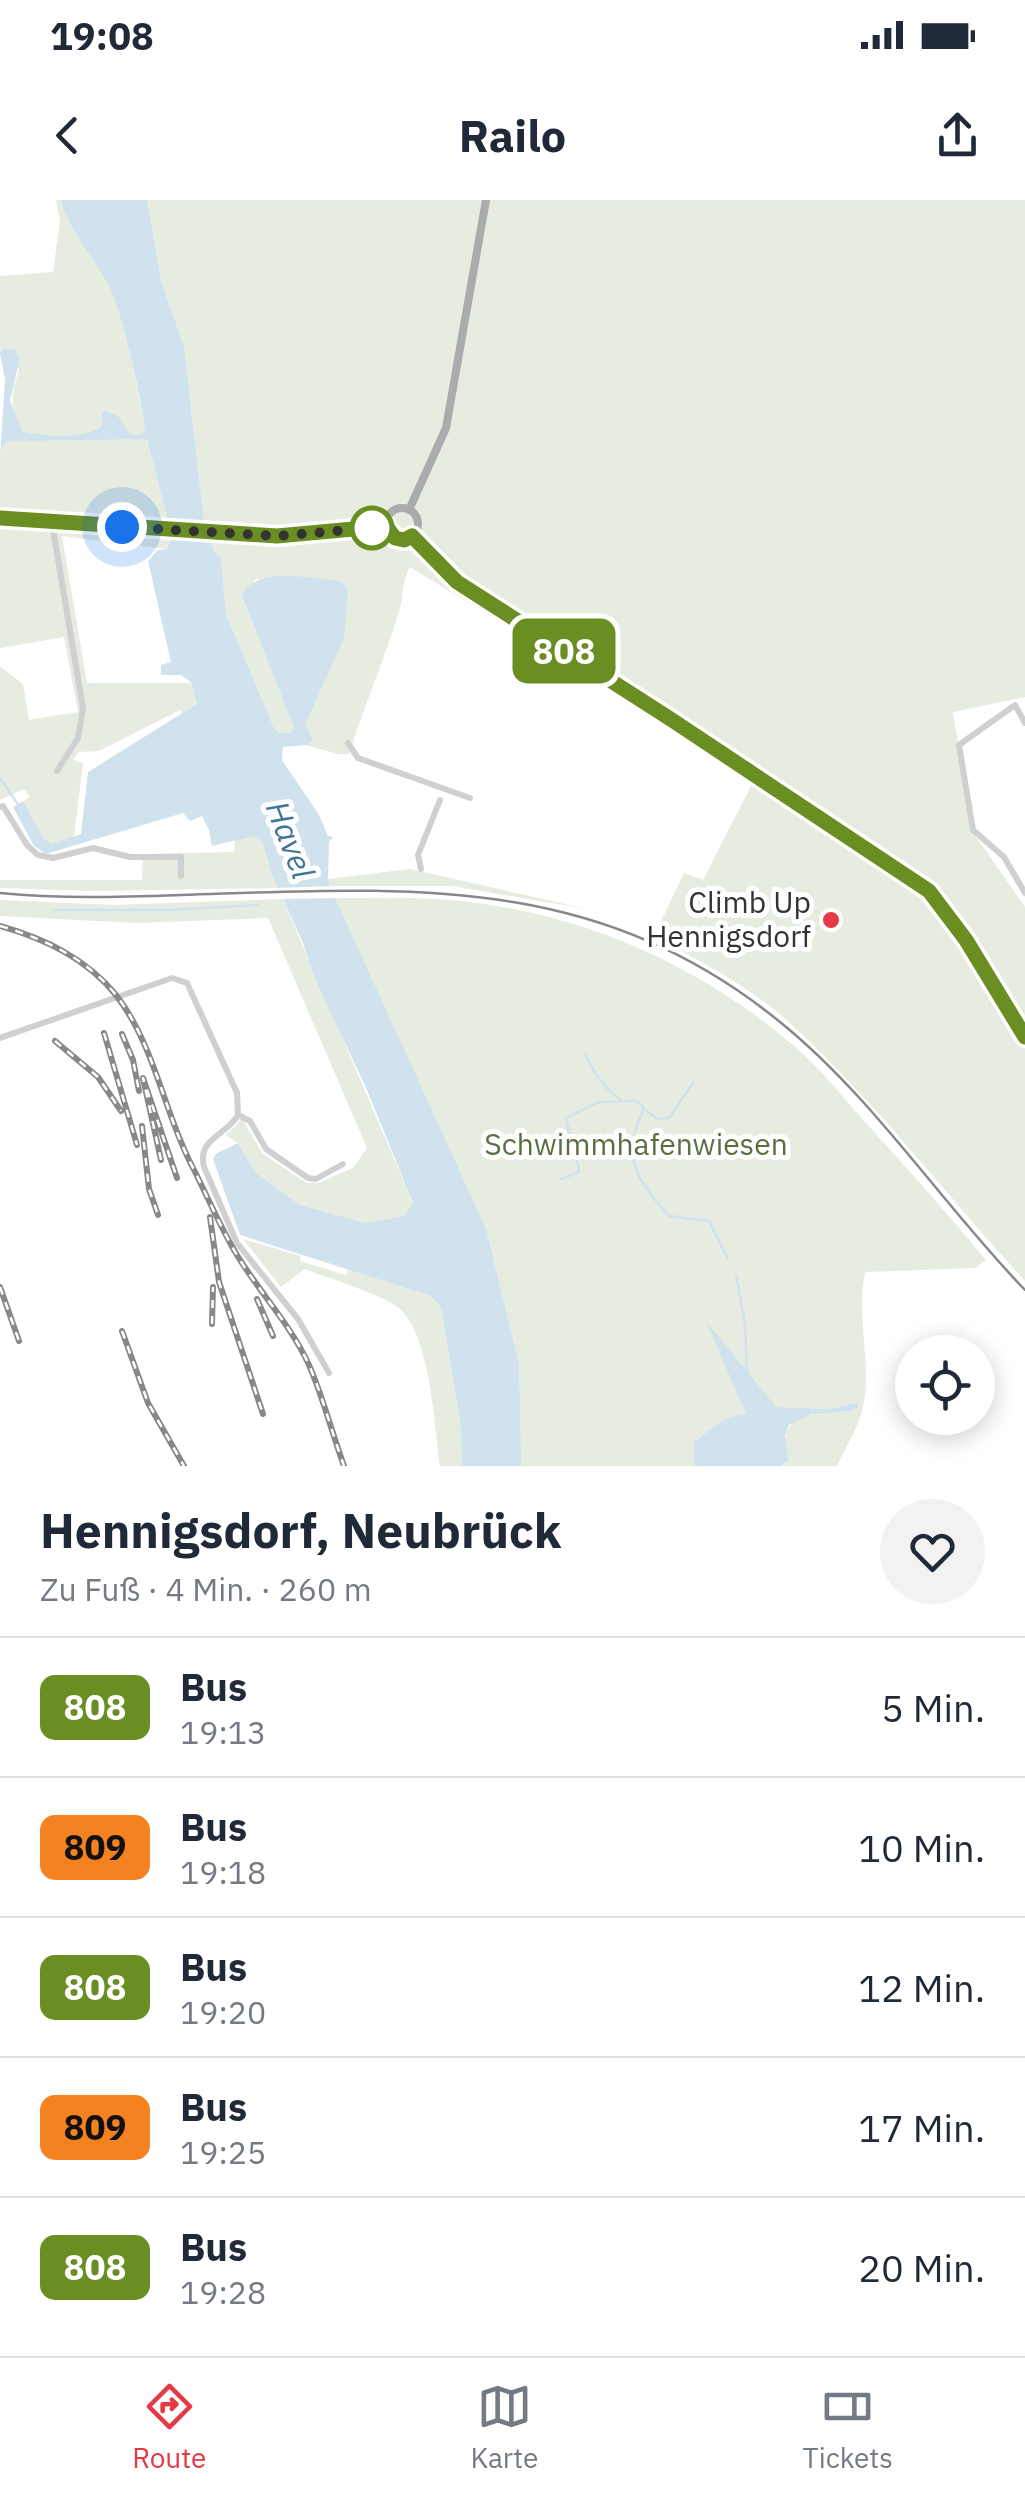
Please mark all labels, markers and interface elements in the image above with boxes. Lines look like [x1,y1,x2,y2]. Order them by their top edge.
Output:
text: 19:08 [50,11,154,60]
text: Railo [459,106,566,164]
icon: back [40,108,95,163]
icon: share [930,108,985,163]
your location [97,502,147,552]
unlabelled marker [351,507,393,549]
line badge: 808 [506,618,622,684]
text: 808 [532,628,596,674]
water label: Havel [257,795,325,885]
place label: Climb Up Hennigsdorf [646,882,811,955]
marker: Climb Up Hennigsdorf [820,909,842,931]
park label: Schwimmhafenwiesen [484,1124,788,1163]
map controls [895,1335,995,1435]
button: locate [895,1335,995,1435]
text: Hennigsdorf, Neubrück [40,1499,562,1561]
button: heart [880,1499,985,1604]
text: Zu Fuß · 4 Min. · 260 m [40,1568,372,1610]
text: Bus [180,1662,247,1711]
text: 5 Min. [881,1683,985,1732]
text: 808 [63,1684,127,1730]
text: 19:13 [180,1711,266,1753]
text: Bus [180,1802,247,1851]
text: 10 Min. [858,1823,985,1872]
text: 809 [63,1824,127,1870]
text: 19:18 [180,1851,266,1893]
text: Bus [180,1942,247,1991]
text: 12 Min. [858,1963,985,2012]
text: 808 [63,1964,127,2010]
text: 19:20 [180,1991,266,2033]
text: Bus [180,2082,247,2131]
text: 17 Min. [858,2103,985,2152]
text: 809 [63,2104,127,2150]
text: 19:25 [180,2131,266,2173]
text: Bus [180,2222,247,2271]
text: 20 Min. [858,2243,985,2292]
text: 808 [63,2244,127,2290]
text: 19:28 [180,2271,266,2313]
tab: Route [132,2379,206,2476]
tab: Karte [471,2379,538,2476]
tab: Tickets [803,2379,893,2476]

